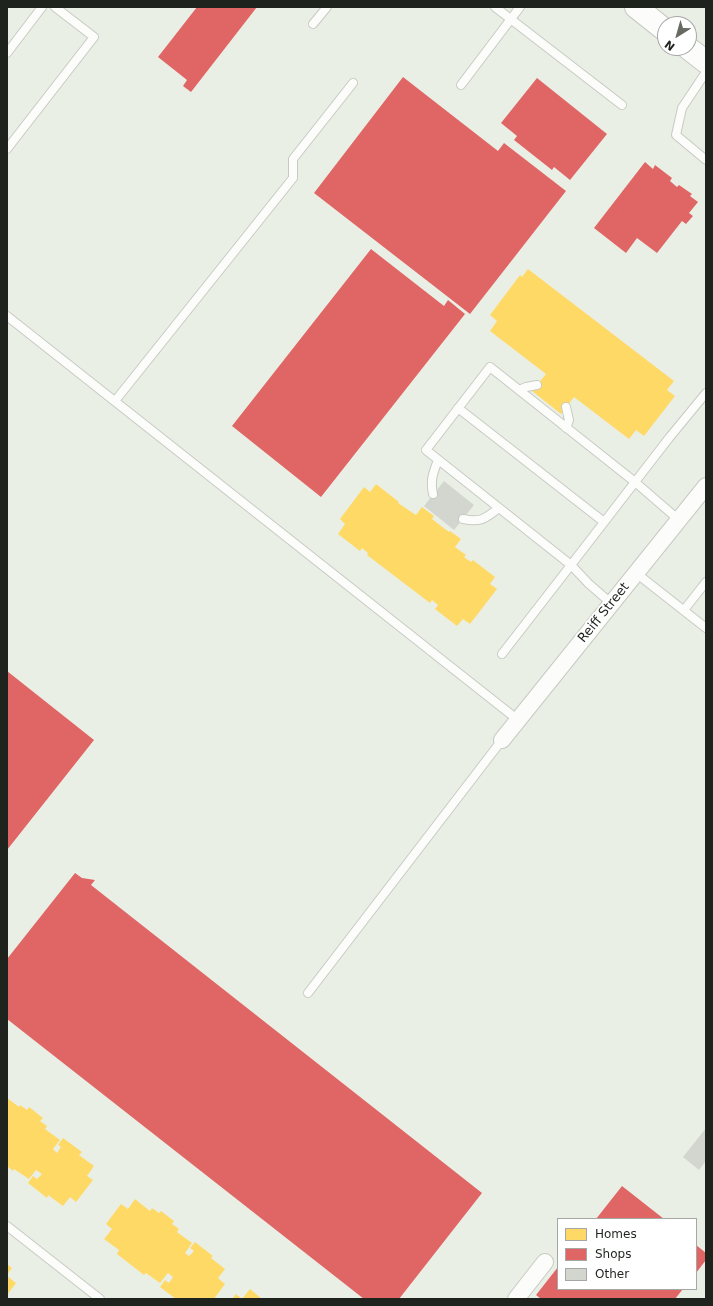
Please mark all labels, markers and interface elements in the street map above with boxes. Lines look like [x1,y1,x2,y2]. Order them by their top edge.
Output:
north arrow [657,16,697,56]
text: N [662,37,678,53]
street label: Reiff Street [575,580,633,646]
legend [557,1218,697,1290]
text: Homes [595,1227,637,1241]
text: Shops [595,1247,631,1261]
text: Other [595,1267,629,1281]

